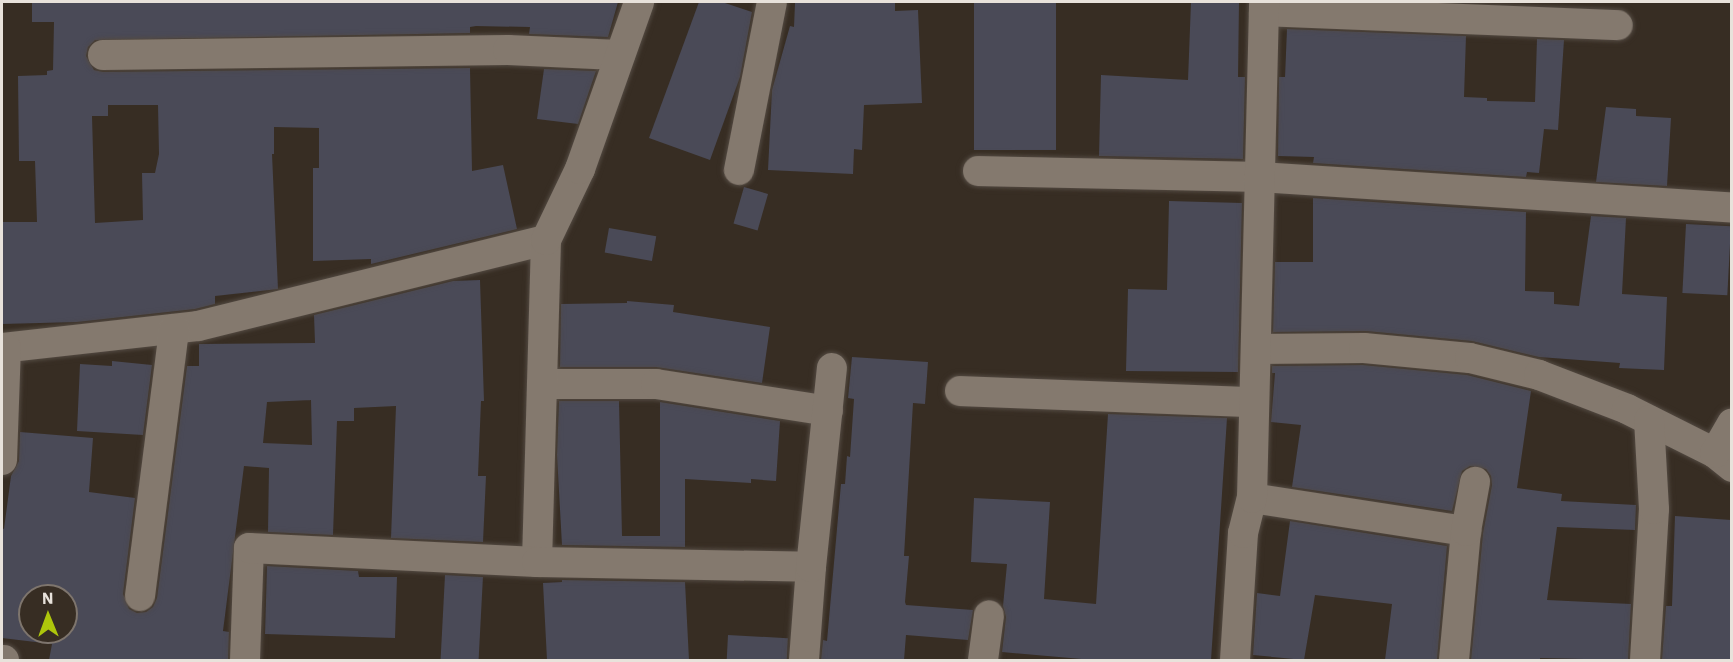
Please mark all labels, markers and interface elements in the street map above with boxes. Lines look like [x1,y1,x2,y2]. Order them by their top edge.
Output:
north arrow [18,584,78,644]
text: N [42,588,54,608]

